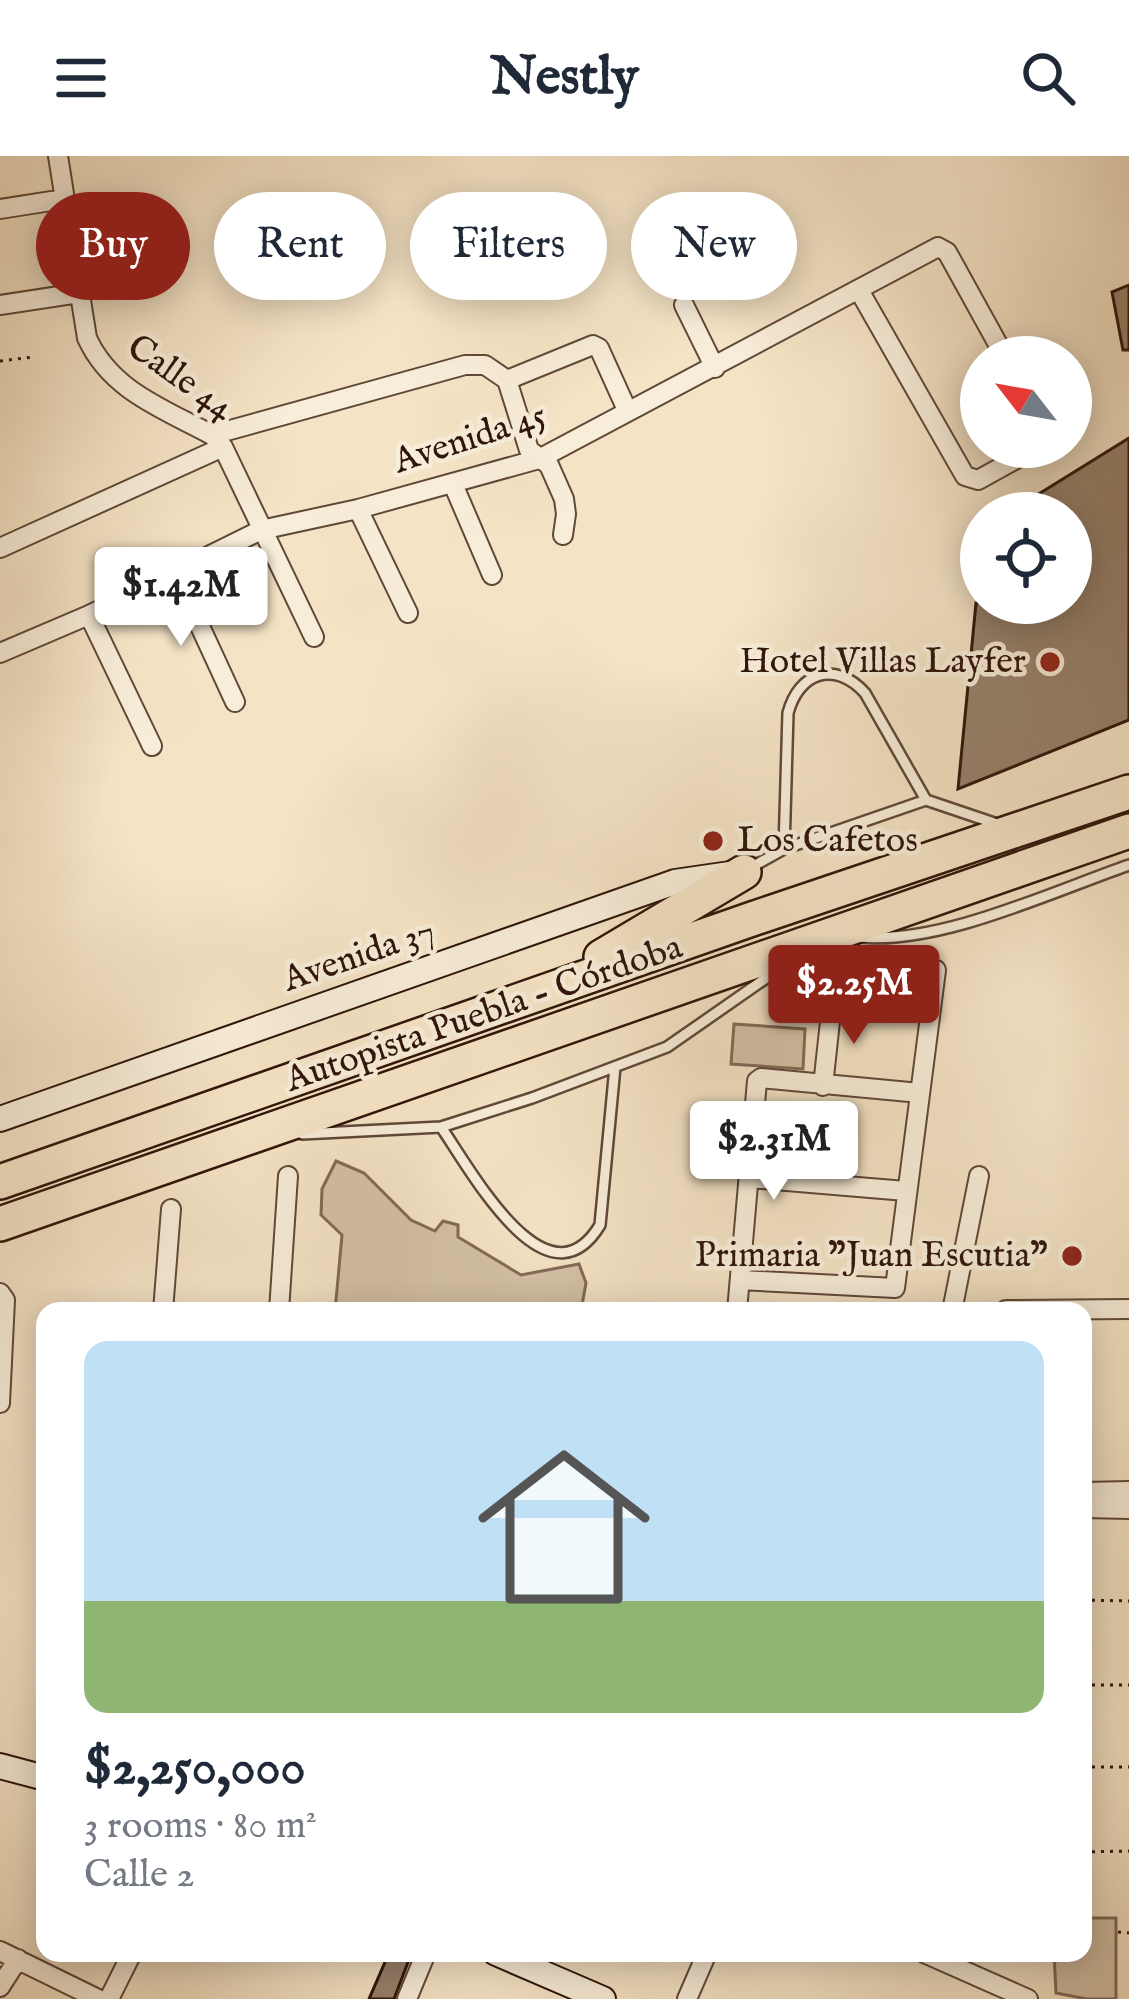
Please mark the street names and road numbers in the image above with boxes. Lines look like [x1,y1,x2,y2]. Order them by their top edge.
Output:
street label: Calle 44 [117,325,243,432]
street label: Avenida 45 [387,393,552,486]
street label: Avenida 37 [276,909,441,1004]
street label: Autopista Puebla - Córdoba [279,924,689,1104]

